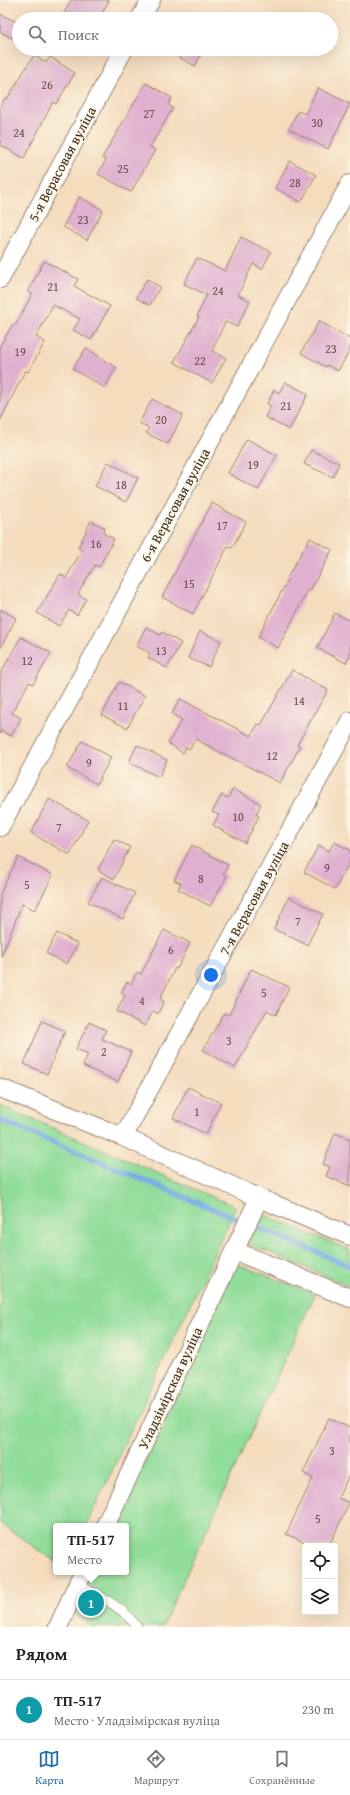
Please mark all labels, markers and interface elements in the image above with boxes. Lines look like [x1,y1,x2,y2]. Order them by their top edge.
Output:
search box [12,12,338,56]
icon: search [26,23,48,45]
text: Поиск [58,24,99,45]
house number: 26 [41,76,53,93]
street label: 5-я Верасовая вуліца [23,103,101,225]
house number: 27 [143,105,155,122]
house number: 30 [311,114,323,131]
house number: 24 [13,124,25,141]
house number: 25 [117,160,129,177]
house number: 28 [289,174,301,191]
house number: 23 [77,211,89,228]
house number: 21 [47,278,59,295]
house number: 24 [212,282,224,299]
house number: 23 [325,340,337,357]
house number: 19 [14,343,26,360]
house number: 22 [194,352,206,369]
house number: 21 [280,397,292,414]
house number: 20 [155,411,167,428]
street label: 6-я Верасовая вуліца [135,444,215,566]
house number: 19 [247,456,259,473]
house number: 18 [115,476,127,493]
house number: 17 [216,517,228,534]
house number: 16 [90,535,102,552]
house number: 15 [183,575,195,592]
house number: 13 [155,642,167,659]
house number: 12 [21,652,33,669]
house number: 14 [293,692,305,709]
house number: 11 [117,697,129,714]
house number: 12 [266,747,278,764]
house number: 9 [86,754,92,771]
house number: 10 [232,808,244,825]
house number: 7 [56,819,62,836]
street label: 7-я Верасовая вуліца [214,837,294,959]
house number: 9 [324,859,330,876]
house number: 8 [198,870,204,887]
house number: 5 [24,876,30,893]
house number: 7 [295,913,301,930]
house number: 6 [168,941,174,958]
your location [201,965,221,985]
house number: 5 [261,984,267,1001]
house number: 4 [139,992,145,1009]
house number: 3 [226,1032,232,1049]
house number: 2 [101,1043,107,1060]
house number: 1 [194,1103,200,1120]
street label: Уладзімірская вуліца [133,1323,207,1452]
house number: 3 [329,1442,335,1459]
house number: 5 [315,1510,321,1527]
popup [53,1523,129,1575]
text: ТП-517 [67,1529,115,1550]
map controls [302,1543,338,1615]
button: locate [302,1543,338,1579]
text: Место [67,1550,102,1569]
button: layers [302,1579,338,1615]
pin: 1 [78,1588,104,1618]
text: Рядом [16,1641,67,1666]
text: ТП-517 [54,1690,102,1711]
text: 1 [26,1700,32,1719]
text: 230 m [302,1700,334,1719]
text: Место · Уладзімірская вуліца [54,1711,220,1730]
tab: Карта [35,1748,64,1788]
tab: Маршрут [134,1748,179,1788]
tab: Сохранённые [249,1748,315,1788]

